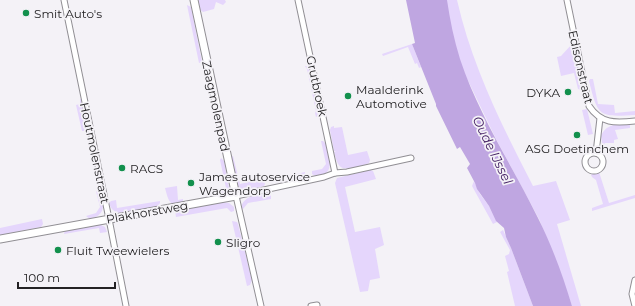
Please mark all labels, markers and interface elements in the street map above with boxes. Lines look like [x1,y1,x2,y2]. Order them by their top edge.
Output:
place label: Smit Auto's [34,6,102,21]
marker: Smit Auto's [21,8,31,18]
street label: Edisonstraat [565,29,597,105]
street label: Grutbroek [303,54,331,119]
street label: Zaagmolenpad [199,59,233,153]
place label: Maalderink Automotive [356,82,427,111]
place label: DYKA [526,85,560,100]
marker: DYKA [563,87,573,97]
marker: Maalderink Automotive [343,91,353,101]
street label: Houtmolenstraat [77,101,113,205]
water label: Oude IJssel [470,113,517,187]
marker: ASG Doetinchem [572,130,582,140]
place label: ASG Doetinchem [525,141,629,156]
place label: RACS [130,161,163,176]
marker: RACS [117,163,127,173]
place label: James autoservice Wagendorp [198,169,310,198]
marker: James autoservice Wagendorp [186,178,196,188]
street label: Plakhorstweg [105,197,189,227]
place label: Sligro [226,235,260,250]
marker: Sligro [213,237,223,247]
place label: Fluit Tweewielers [66,243,170,258]
marker: Fluit Tweewielers [53,245,63,255]
scale bar [18,264,115,290]
text: 100 m [24,270,60,285]

